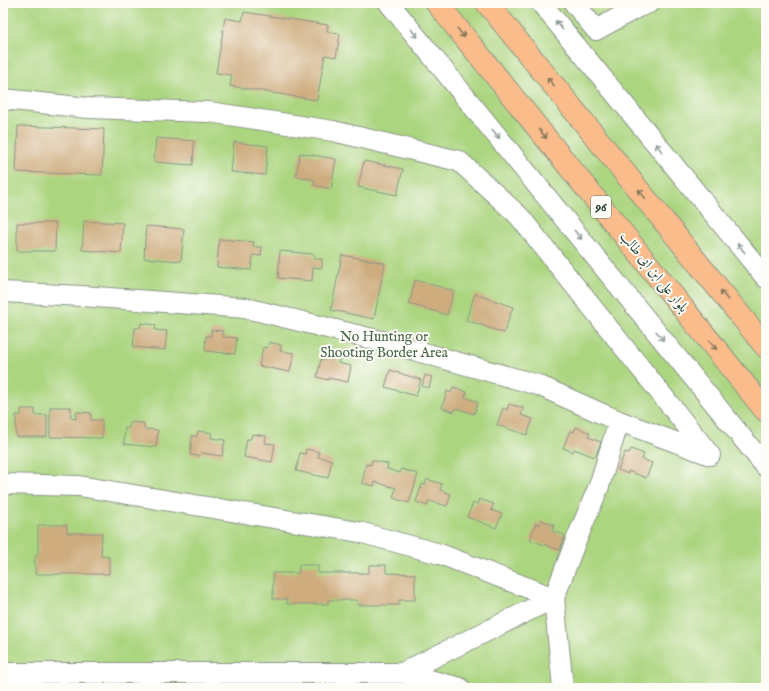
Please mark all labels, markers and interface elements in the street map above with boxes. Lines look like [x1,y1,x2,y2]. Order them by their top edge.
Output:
one-way arrow [555,20,563,31]
one-way arrow [410,28,419,39]
one-way arrow [457,28,466,39]
one-way arrow [547,77,556,88]
one-way arrow [492,129,500,140]
one-way arrow [539,129,547,140]
one-way arrow [655,142,663,153]
one-way arrow [638,189,646,200]
road number: 96 [591,196,611,218]
street label: بلوار علی ابن ابی طالب [616,228,692,316]
one-way arrow [573,230,582,240]
one-way arrow [737,243,746,254]
one-way arrow [719,290,728,301]
park label: No Hunting or Shooting Border Area [320,328,449,362]
one-way arrow [655,331,664,341]
one-way arrow [708,339,717,350]

